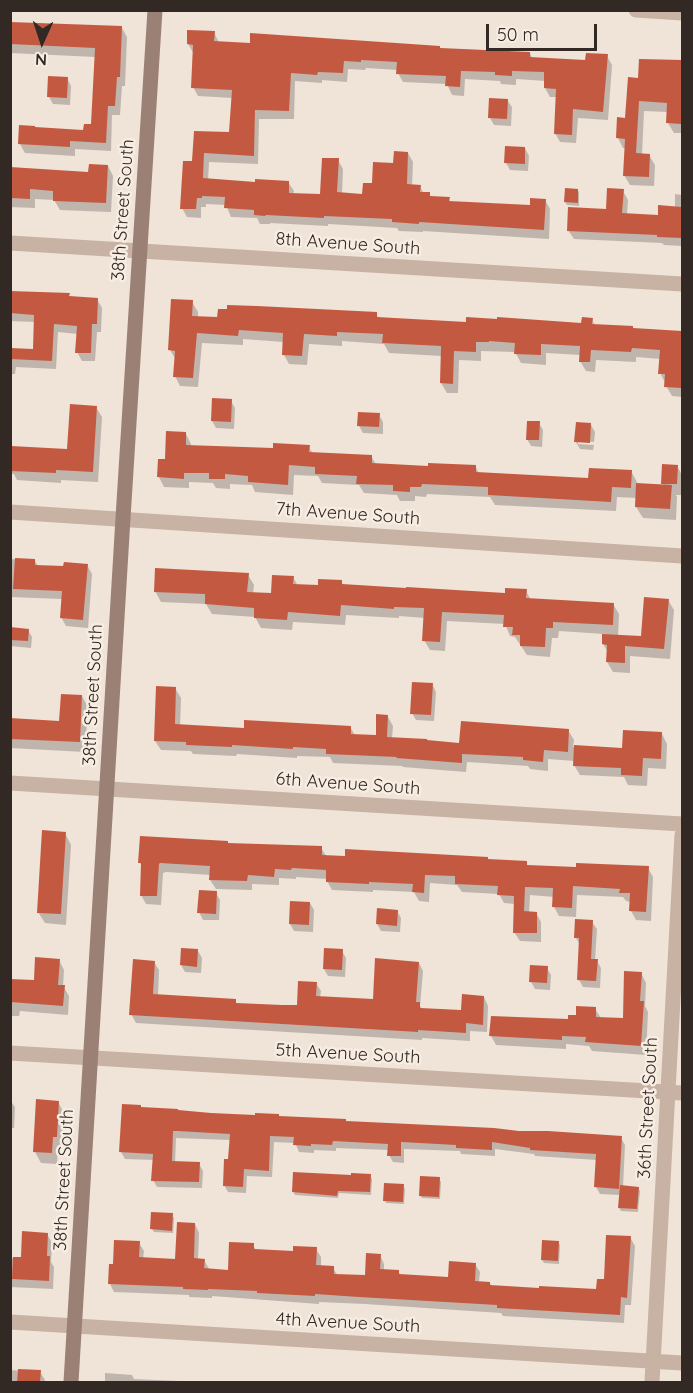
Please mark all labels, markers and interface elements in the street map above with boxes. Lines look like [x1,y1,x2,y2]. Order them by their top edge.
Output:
north arrow [12,12,72,72]
scale bar [489,12,600,50]
text: 50 m [497,23,539,46]
text: N [35,50,47,70]
street label: 38th Street South [107,138,139,282]
street label: 8th Avenue South [275,228,421,260]
street label: 7th Avenue South [275,498,421,530]
street label: 38th Street South [78,624,108,766]
street label: 6th Avenue South [275,768,421,800]
street label: 36th Street South [633,1037,663,1179]
street label: 5th Avenue South [275,1039,421,1069]
street label: 38th Street South [49,1109,79,1251]
street label: 4th Avenue South [275,1308,421,1338]

